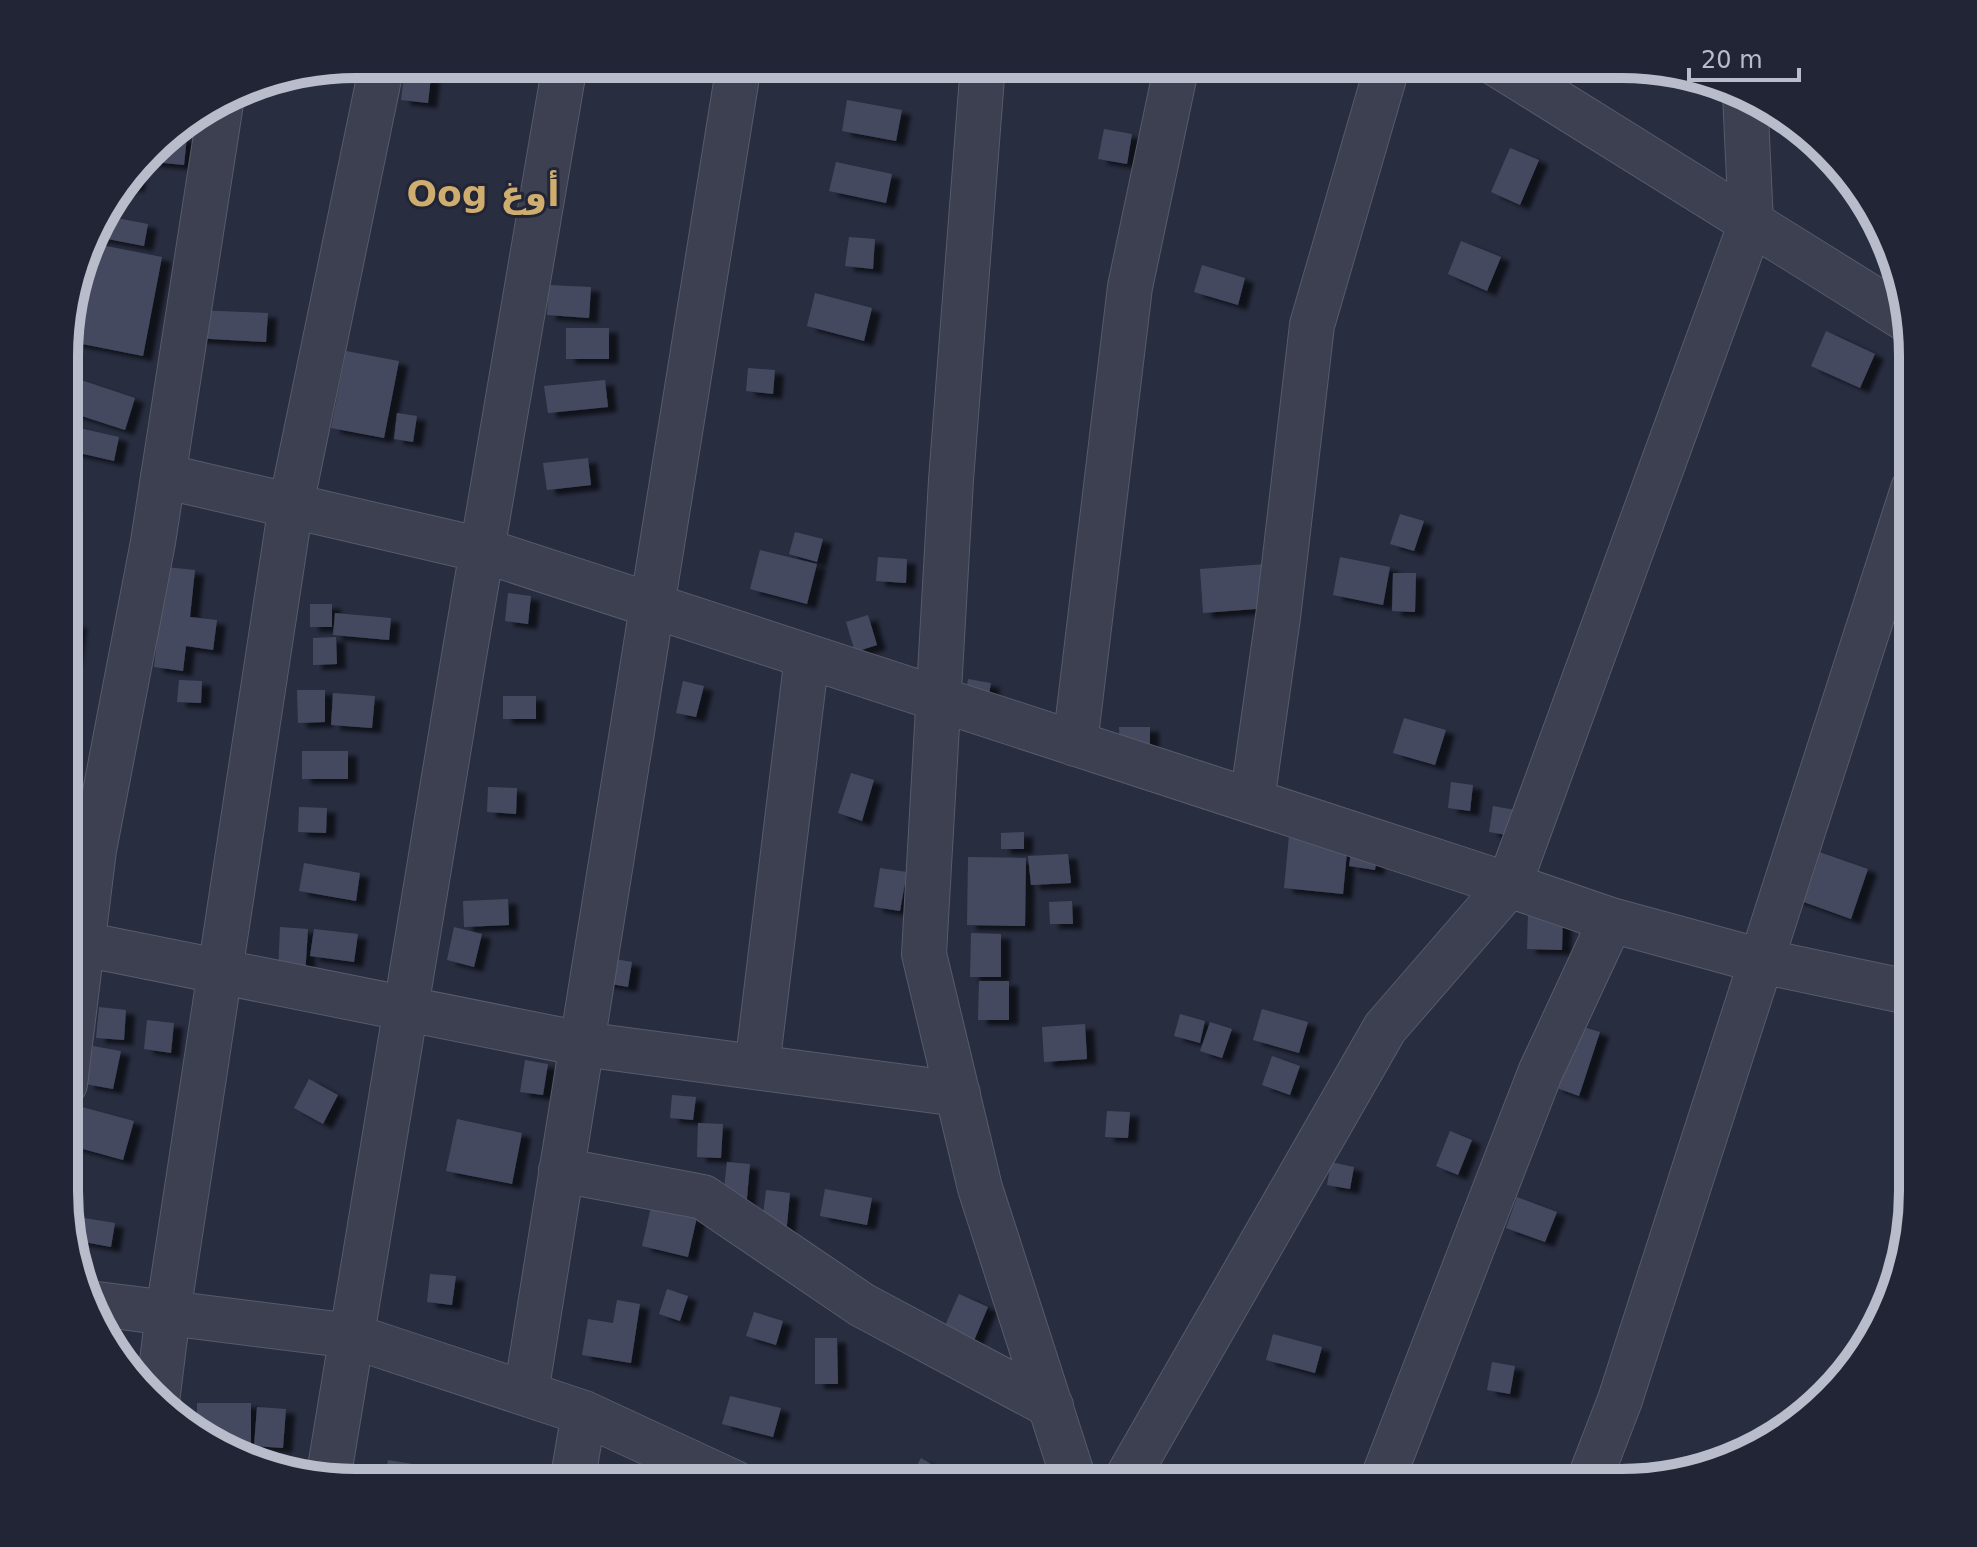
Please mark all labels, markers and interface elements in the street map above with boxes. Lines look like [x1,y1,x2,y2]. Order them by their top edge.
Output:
scale bar [1689,32,1799,82]
text: 20 m [1701,46,1763,74]
district label: Oog أوغ [407,170,559,215]

